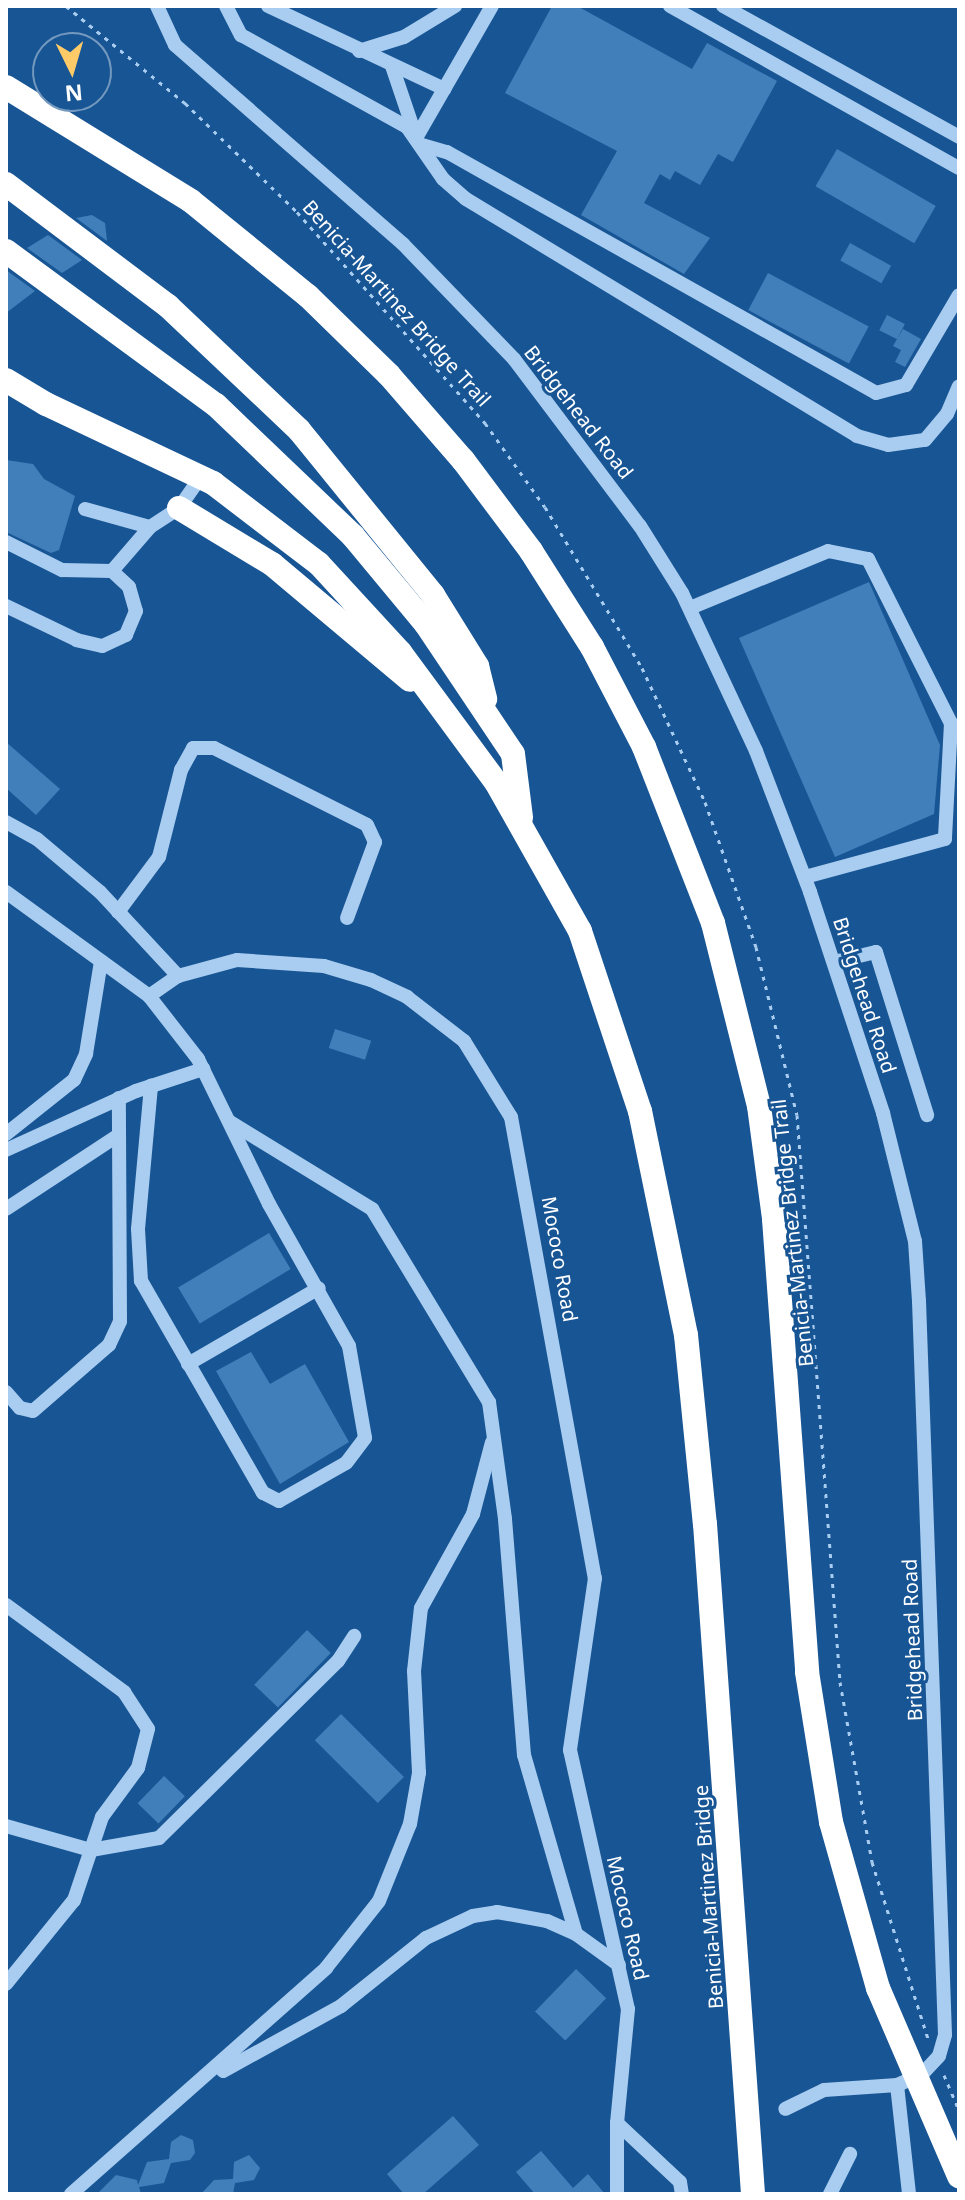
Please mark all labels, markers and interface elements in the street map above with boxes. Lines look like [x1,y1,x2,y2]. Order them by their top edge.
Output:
north arrow [32,32,112,112]
text: N [64,78,84,110]
street label: Benicia-Martinez Bridge Trail [298,195,496,411]
street label: Bridgehead Road [519,340,639,484]
street label: Bridgehead Road [828,914,902,1076]
street label: Benicia-Martinez Bridge Trail [766,1098,818,1368]
street label: Mococo Road [537,1194,583,1324]
street label: Bridgehead Road [897,1558,927,1722]
street label: Benicia-Martinez Bridge [688,1784,728,2010]
street label: Mococo Road [602,1853,654,1983]

